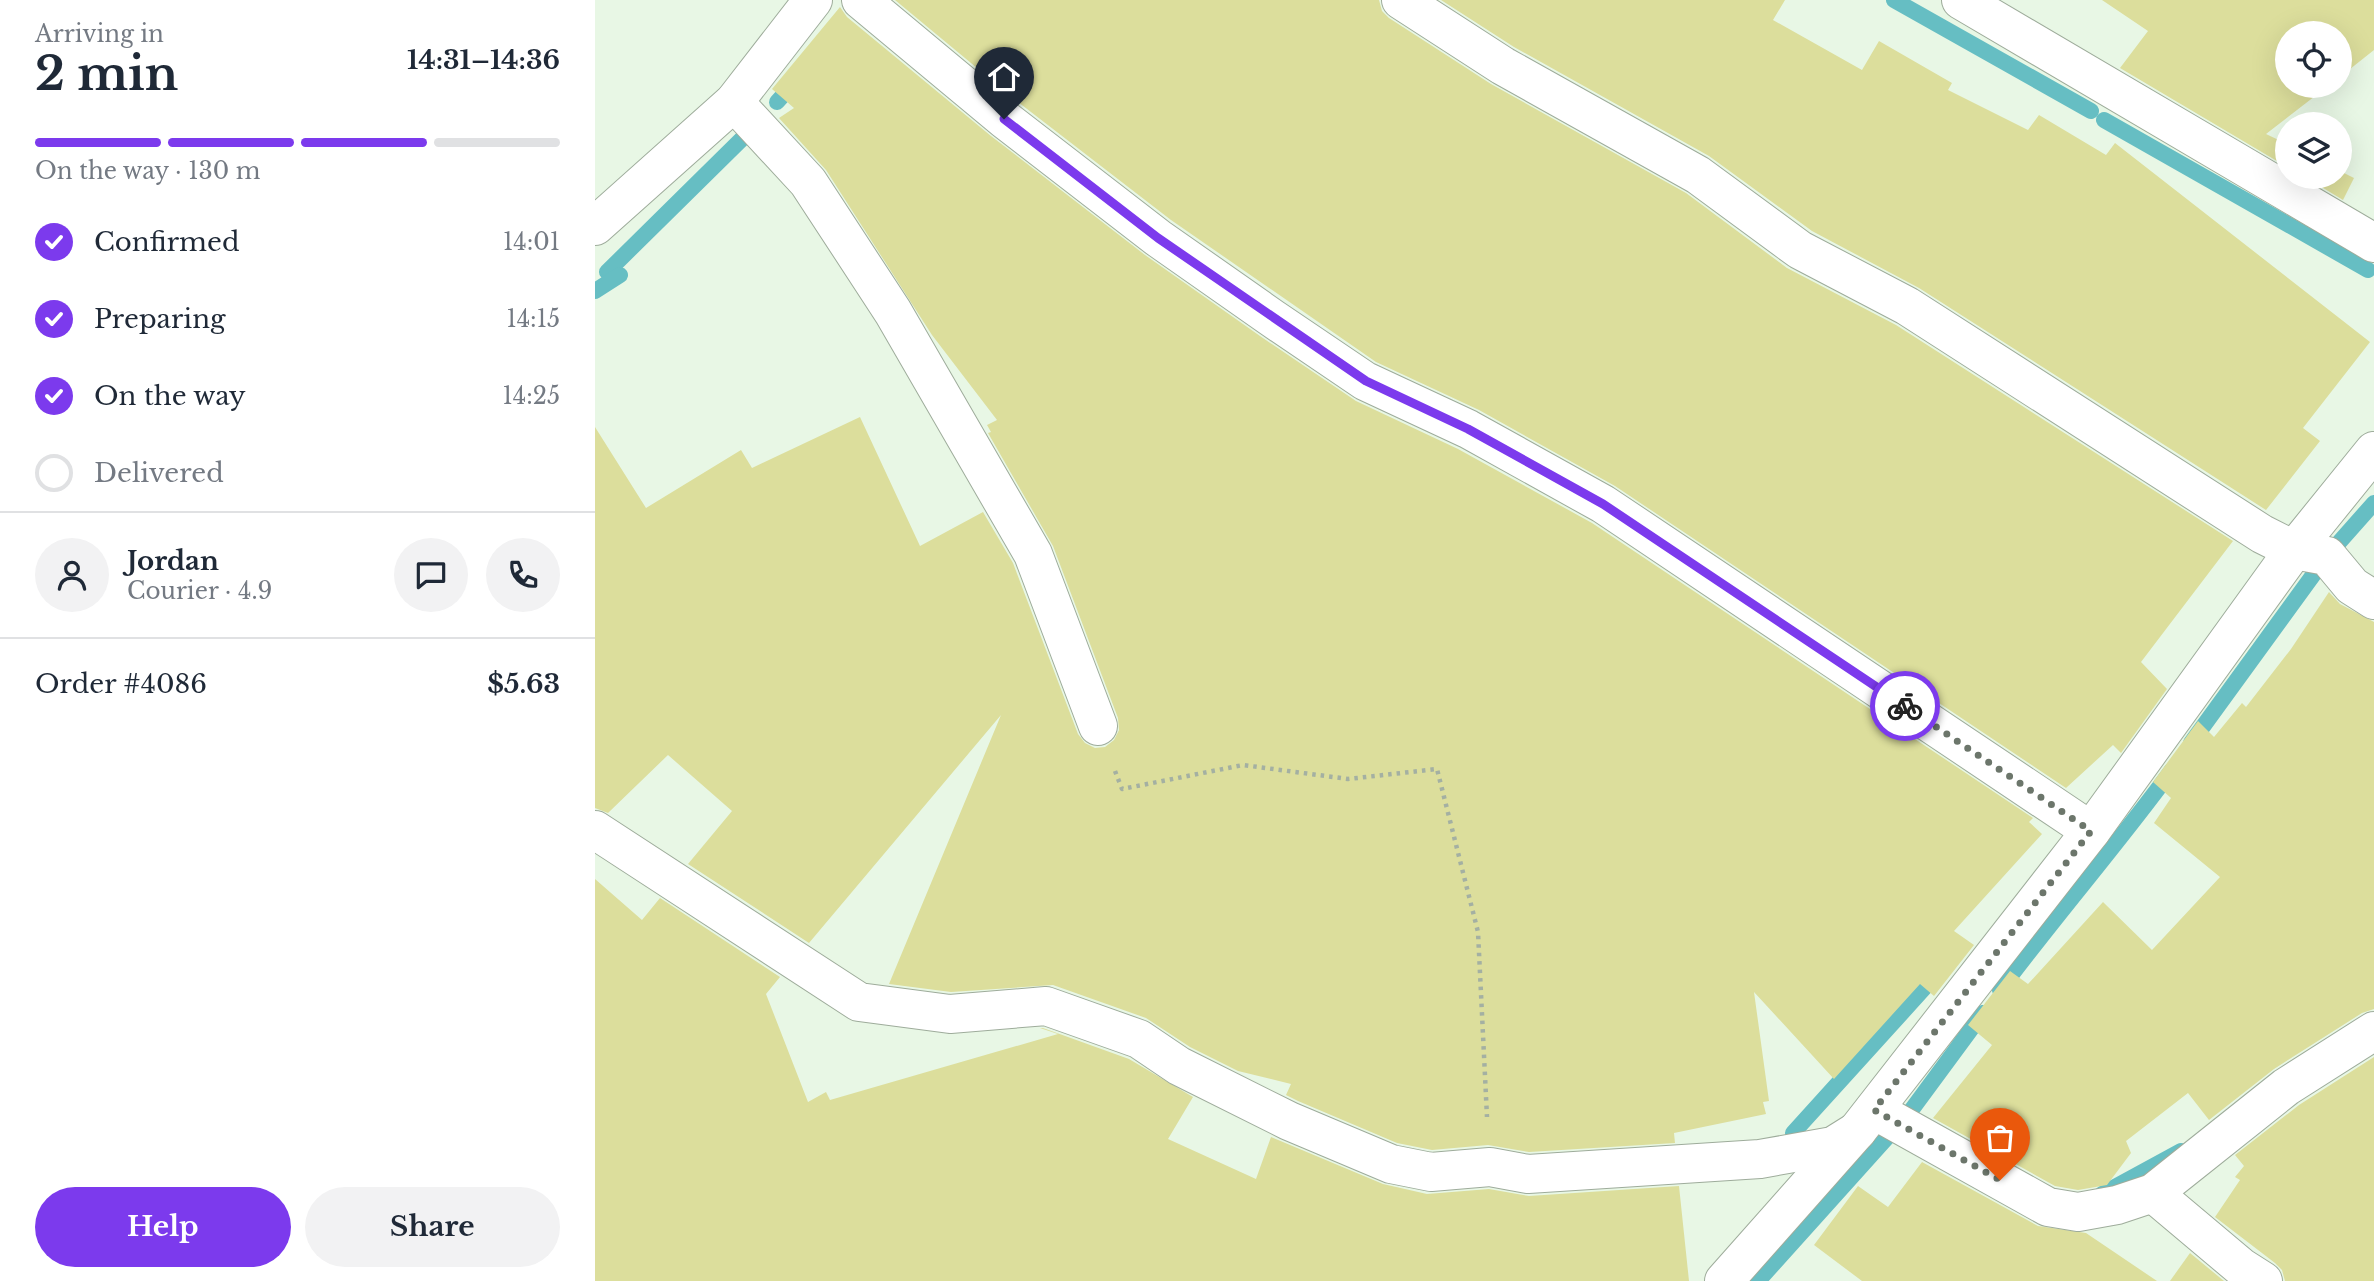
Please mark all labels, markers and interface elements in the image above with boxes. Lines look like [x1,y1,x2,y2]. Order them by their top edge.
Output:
text: Arriving in [35,20,164,48]
map controls [2275,21,2352,189]
button: locate [2275,21,2352,98]
text: 14:31–14:36 [407,44,560,76]
text: 2 min [35,45,178,102]
pin [974,47,1034,119]
icon: home [985,58,1023,96]
button: layers [2275,112,2352,189]
text: On the way · 130 m [35,157,260,185]
icon: check [35,223,73,261]
text: Confirmed [94,226,239,258]
text: 14:01 [503,228,560,256]
icon: check [35,300,73,338]
text: Preparing [94,303,226,335]
text: 14:15 [506,305,560,333]
icon: check [35,377,73,415]
text: On the way [94,380,246,412]
text: 14:25 [503,382,560,410]
text: Delivered [94,457,224,489]
button: person [35,538,109,612]
button: chat [394,538,468,612]
button: phone [486,538,560,612]
text: Jordan [127,545,219,577]
text: Courier · 4.9 [127,577,272,605]
text: Order #4086 [35,668,207,700]
text: $5.63 [487,668,560,700]
courier [1870,671,1940,741]
icon: bike [1886,687,1924,725]
pin [1970,1108,2030,1180]
icon: bag [1981,1119,2019,1157]
button: Help [35,1187,291,1267]
button: Share [305,1187,560,1267]

